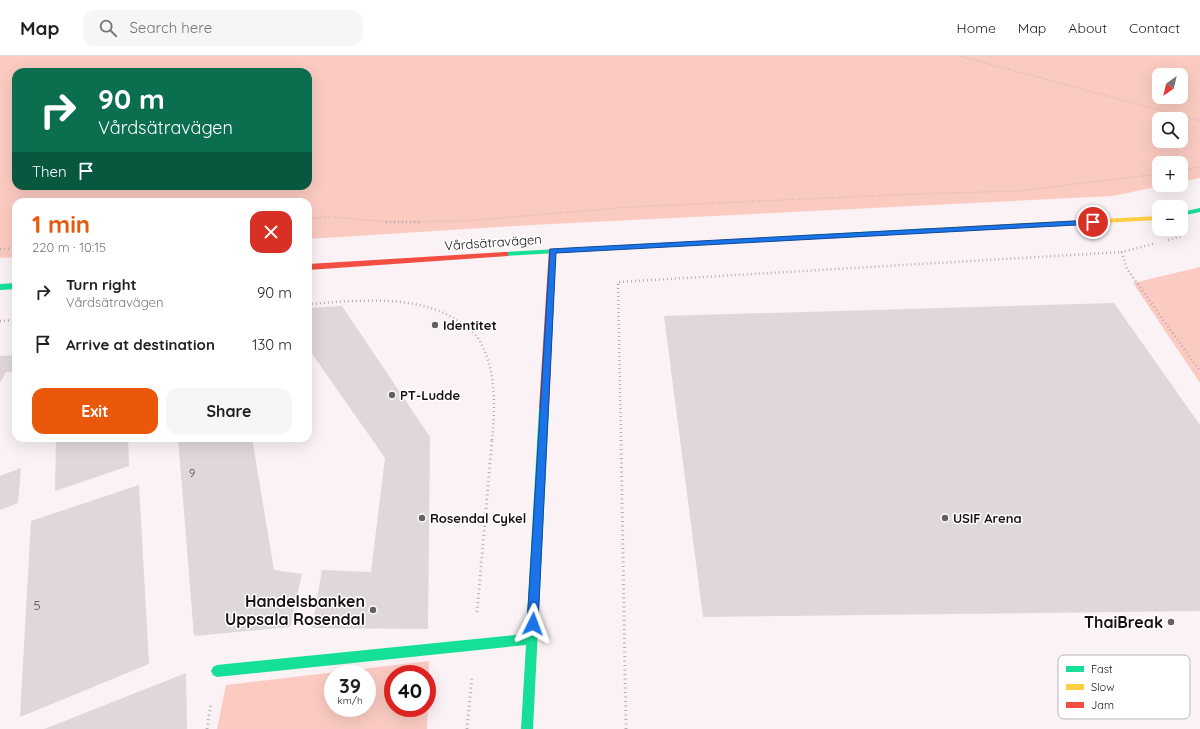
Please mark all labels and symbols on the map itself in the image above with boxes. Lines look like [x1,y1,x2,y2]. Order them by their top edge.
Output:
north arrow [1152,68,1188,104]
pin [1076,205,1110,239]
street label: Vårdsätravägen [444,231,542,253]
place label: Identitet [443,317,497,333]
marker: Identitet [430,320,440,330]
place label: PT-Ludde [400,387,460,403]
marker: PT-Ludde [387,390,397,400]
house number: 9 [189,466,195,480]
place label: Rosendal Cykel [430,510,526,526]
place label: USIF Arena [953,510,1022,526]
marker: Rosendal Cykel [417,513,427,523]
marker: USIF Arena [940,513,950,523]
place label: Handelsbanken Uppsala Rosendal [225,591,365,629]
house number: 5 [33,597,41,613]
position arrow [512,603,554,645]
marker: Handelsbanken Uppsala Rosendal [368,605,378,615]
place label: ThaiBreak [1084,612,1163,632]
marker: ThaiBreak [1166,617,1176,627]
legend [1058,655,1190,719]
text: Fast [1091,662,1113,676]
speed limit sign: 40 [384,665,436,717]
text: Slow [1091,680,1115,694]
text: Jam [1091,698,1114,712]

